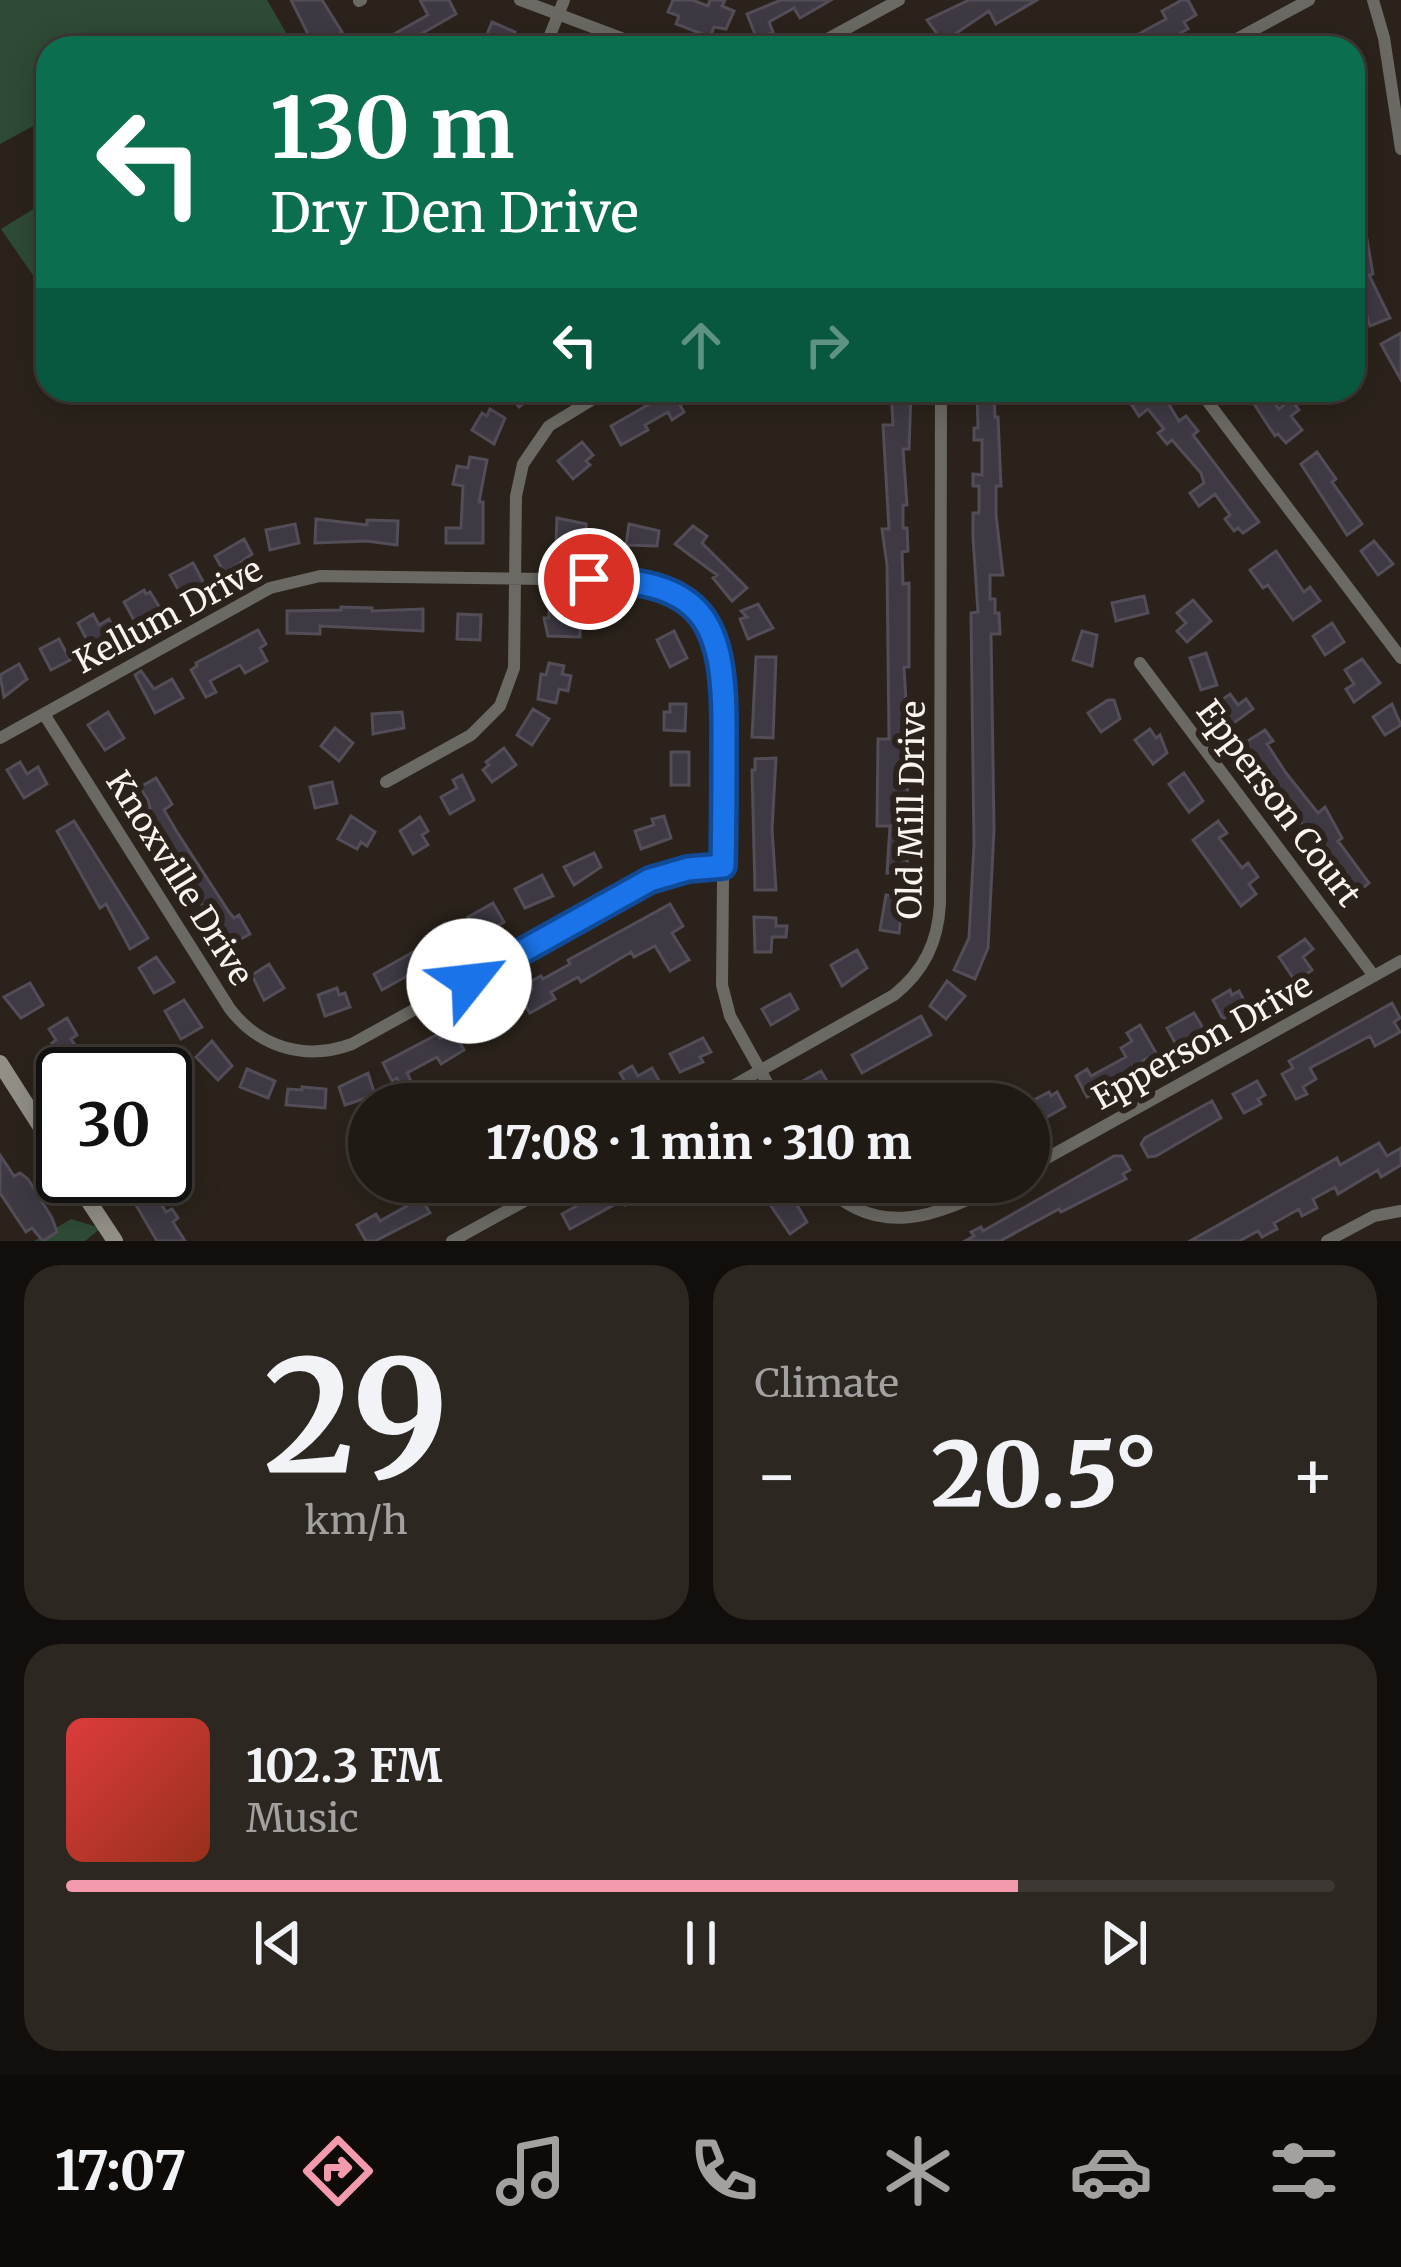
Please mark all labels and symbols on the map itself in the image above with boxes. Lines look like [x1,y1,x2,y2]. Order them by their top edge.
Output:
pin [538,528,640,630]
street label: Kellum Drive [67,549,269,682]
street label: Epperson Court [1188,692,1370,915]
street label: Old Mill Drive [889,700,934,920]
street label: Knoxville Drive [97,764,262,993]
position arrow [406,918,532,1044]
street label: Epperson Drive [1085,964,1319,1119]
speed limit sign: 30 [36,1047,192,1203]

